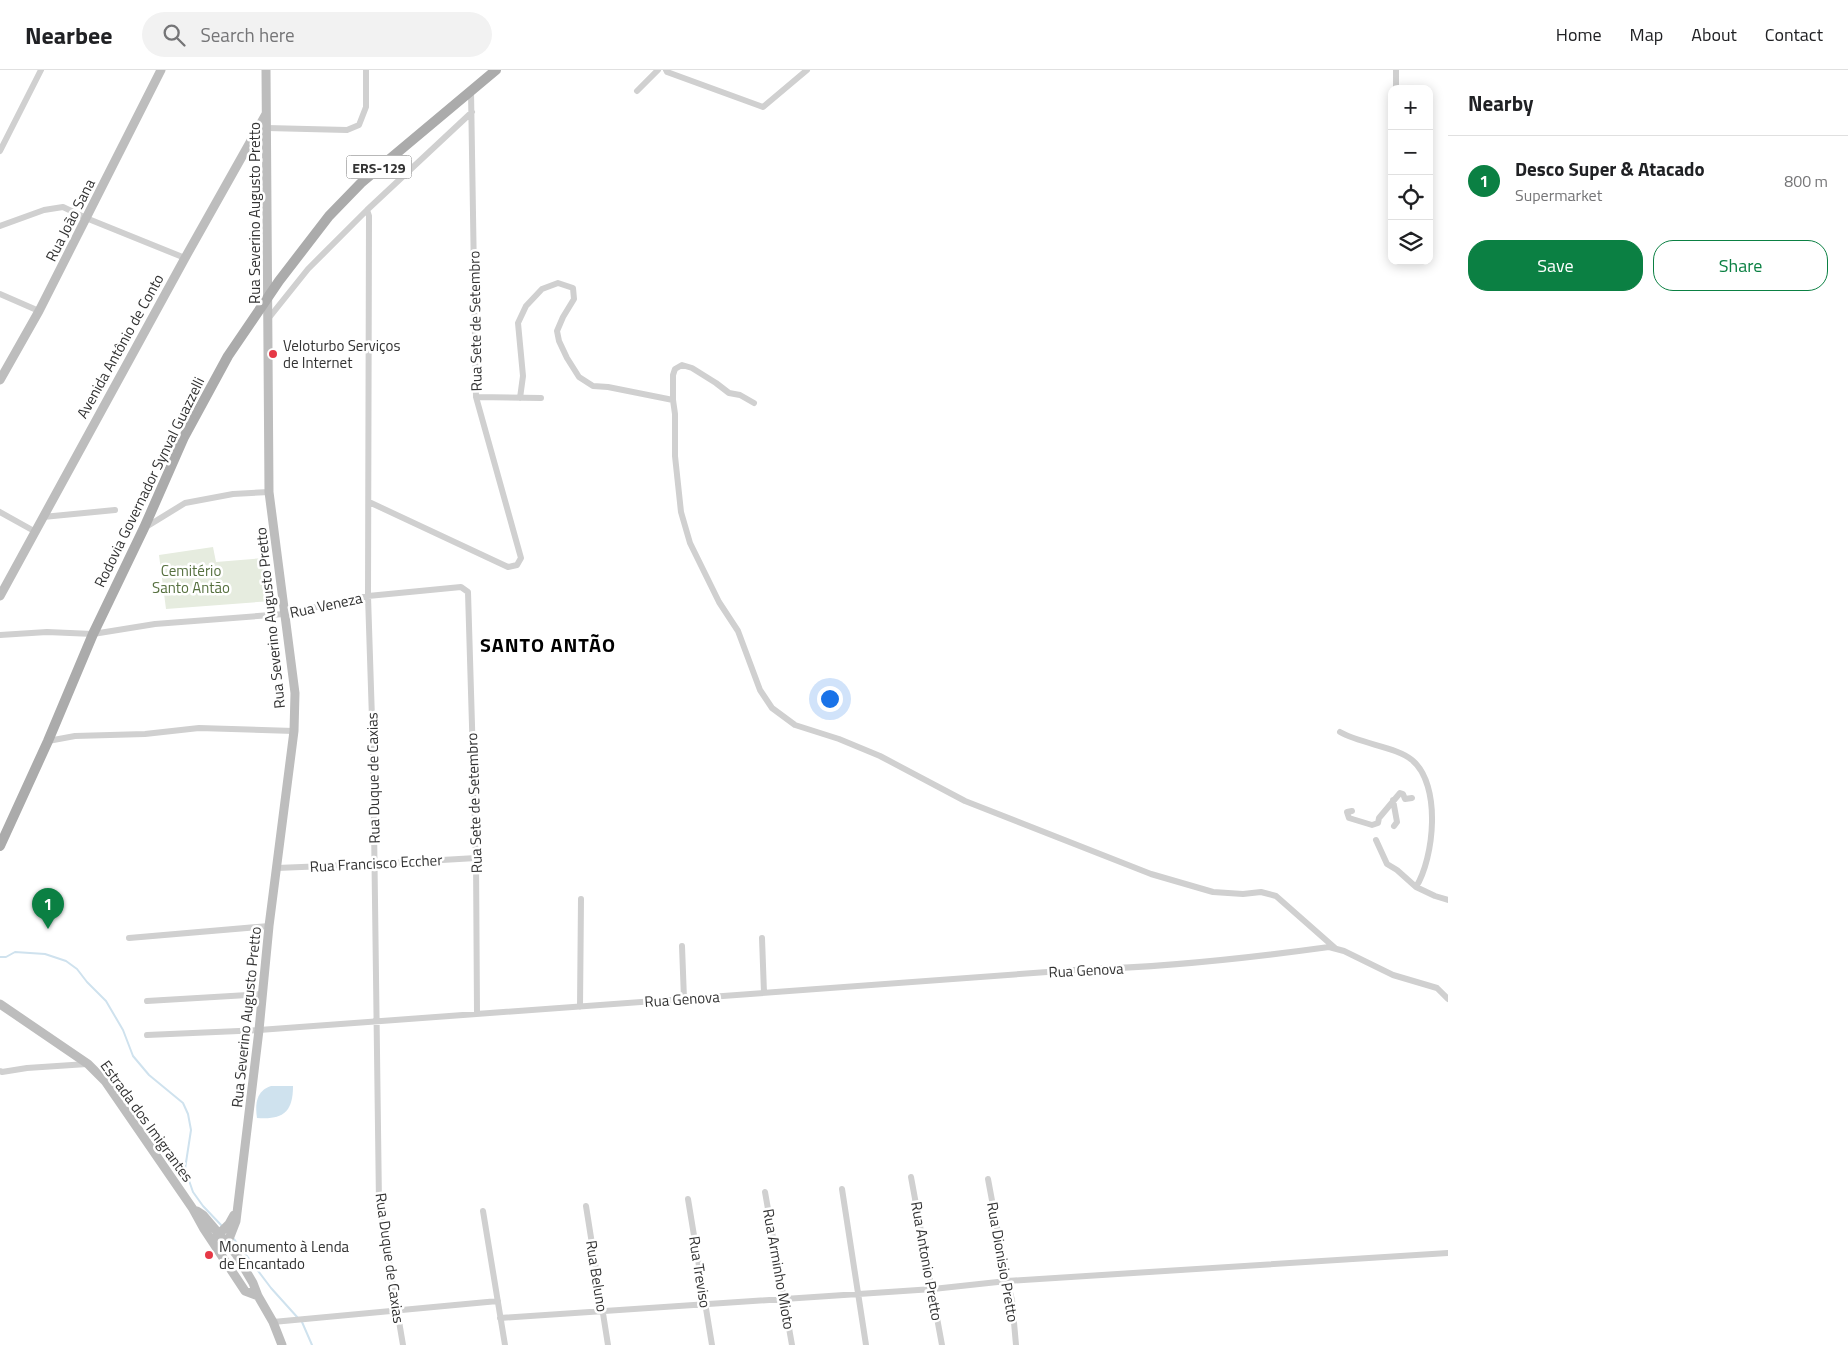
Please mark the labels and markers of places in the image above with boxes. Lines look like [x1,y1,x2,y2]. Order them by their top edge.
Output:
place label: Veloturbo Serviços de Internet [283,334,400,374]
marker: Veloturbo Serviços de Internet [267,348,279,360]
pin: 1 [32,888,64,929]
place label: Monumento à Lenda de Encantado [219,1235,350,1275]
marker: Monumento à Lenda de Encantado [203,1249,215,1261]

